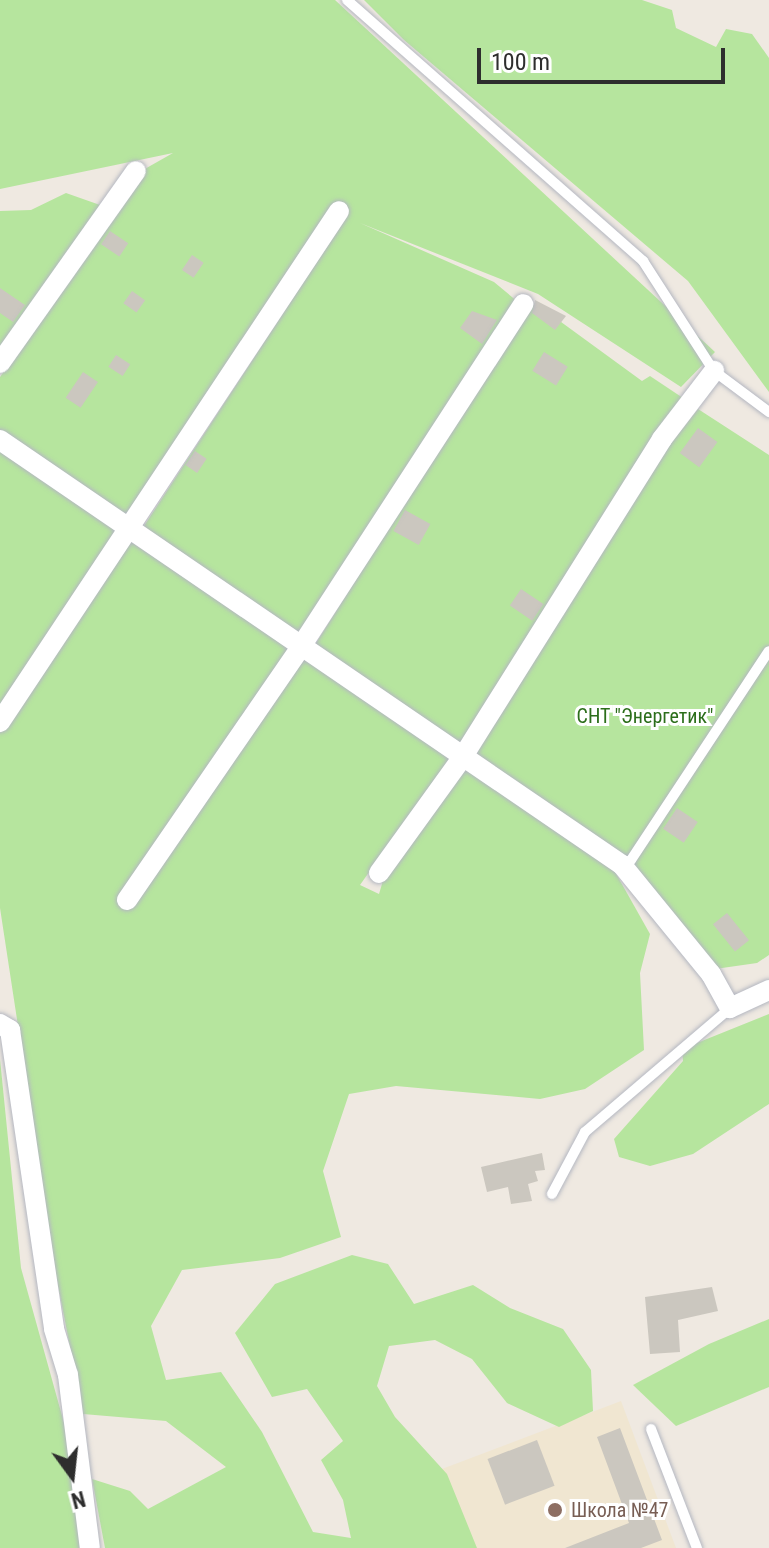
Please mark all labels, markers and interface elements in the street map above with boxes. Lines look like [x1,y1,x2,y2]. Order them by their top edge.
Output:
scale bar [481,32,729,82]
text: 100 m [491,48,550,76]
park label: СНТ "Энергетик" [576,704,714,728]
north arrow [32,1436,112,1516]
text: N [69,1486,88,1513]
place label: Школа №47 [571,1498,668,1522]
marker: Школа №47 [546,1501,564,1519]

